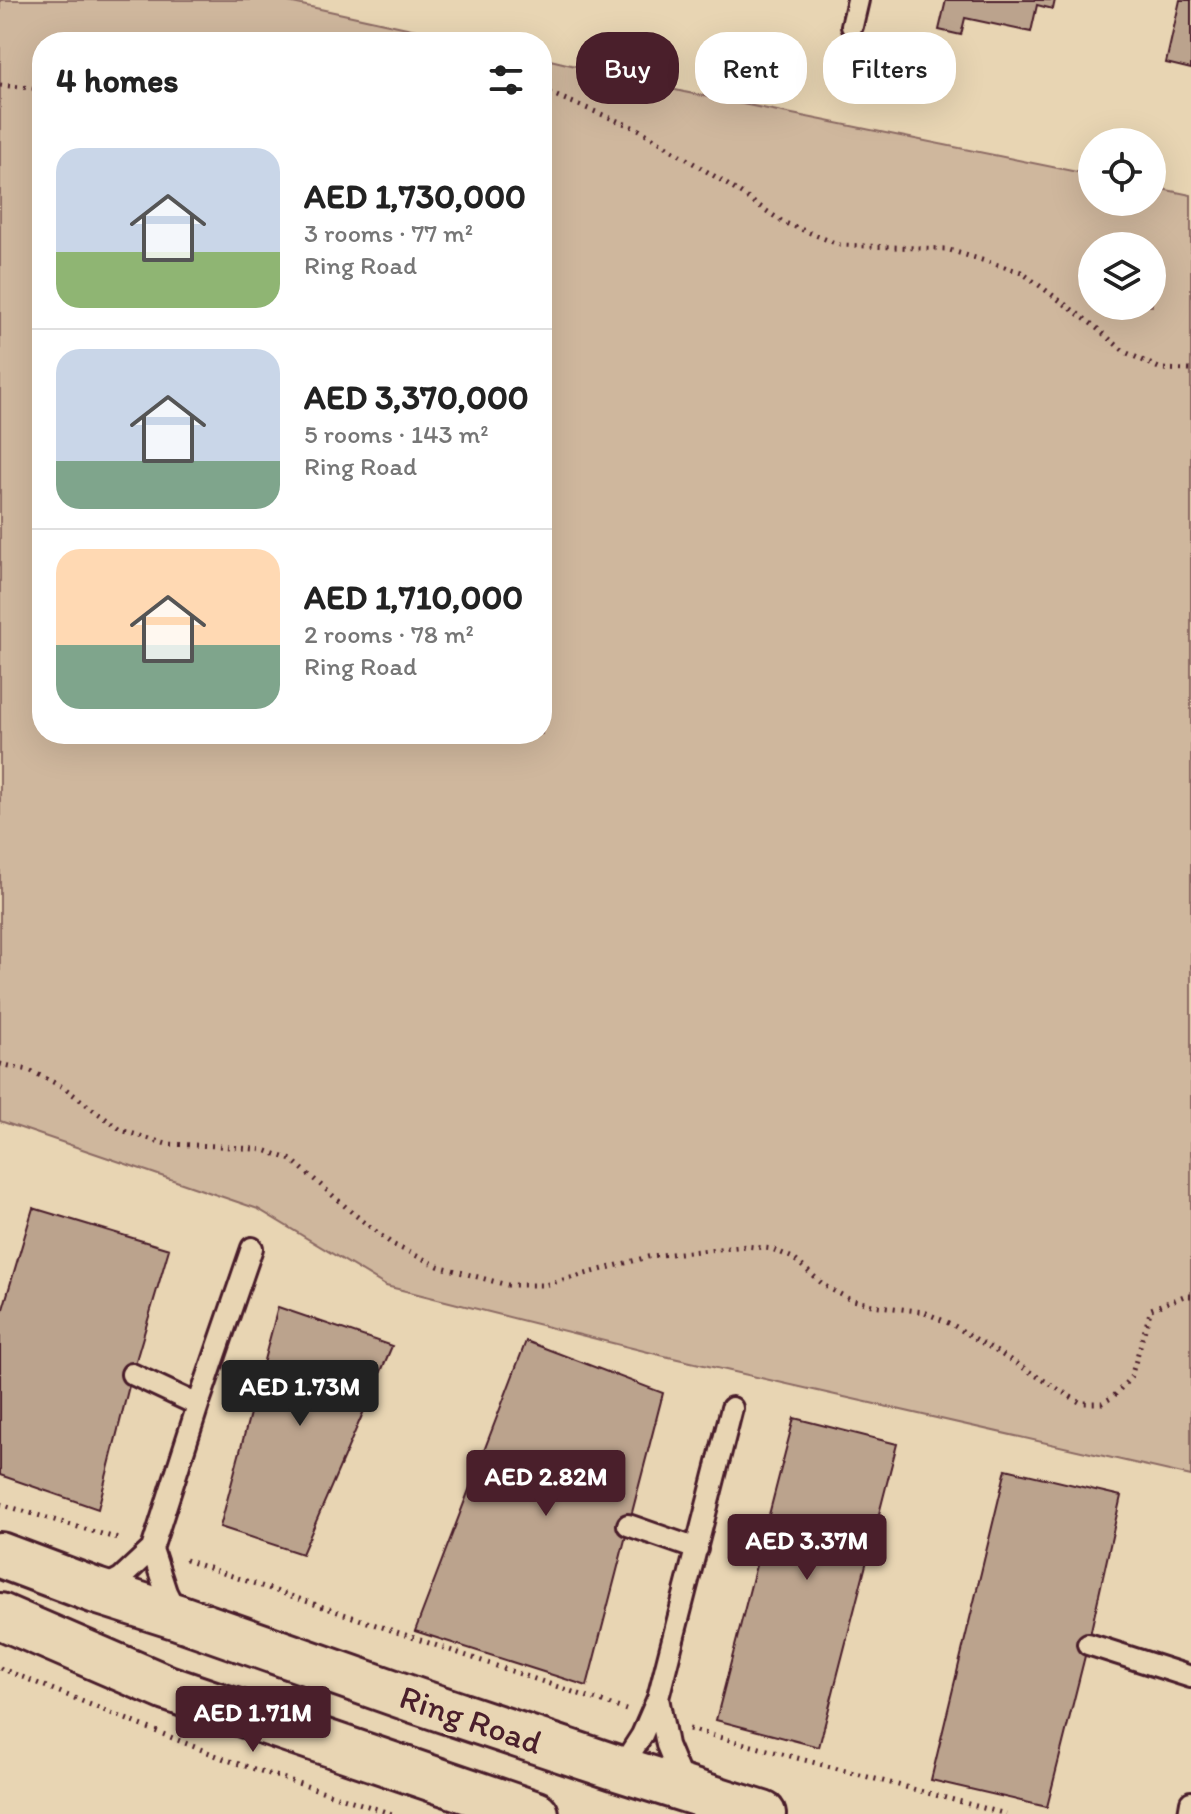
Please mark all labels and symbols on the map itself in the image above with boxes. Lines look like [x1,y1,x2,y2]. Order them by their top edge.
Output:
pin: AED 1.73M [208,1360,392,1428]
pin: AED 2.82M [454,1450,638,1518]
pin: AED 3.37M [715,1514,899,1582]
street label: Ring Road [394,1676,548,1763]
pin: AED 1.71M [161,1686,345,1754]

